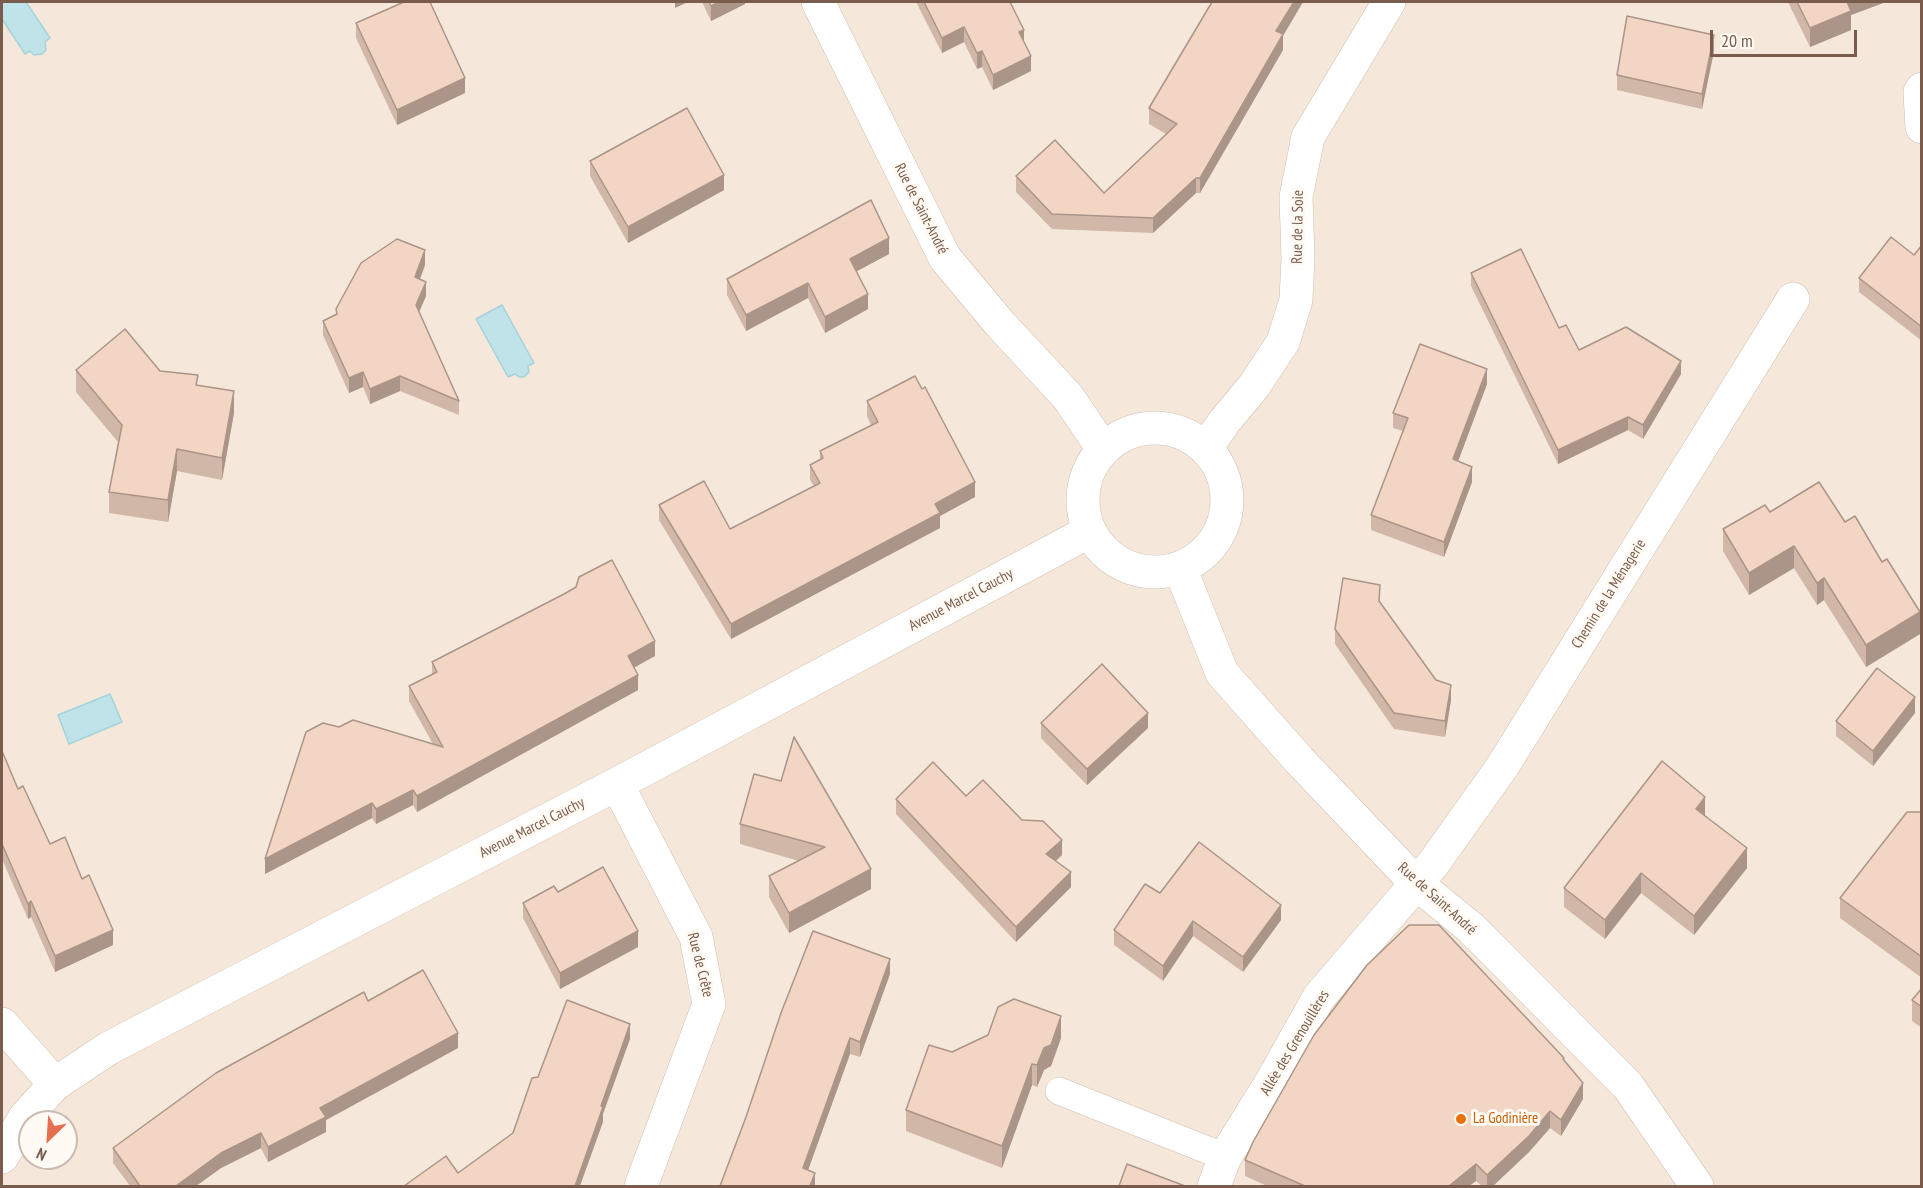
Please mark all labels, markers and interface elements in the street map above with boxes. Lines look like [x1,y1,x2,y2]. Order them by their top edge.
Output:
scale bar [1713,18,1860,56]
text: 20 m [1721,29,1753,52]
street label: Rue de Saint-André [890,160,952,258]
street label: Rue de la Soie [1288,190,1308,264]
street label: Chemin de la Ménagerie [1568,536,1650,652]
street label: Avenue Marcel Cauchy [906,565,1016,635]
street label: Avenue Marcel Cauchy [476,794,588,862]
street label: Rue de Saint-André [1394,859,1480,939]
street label: Rue de Crête [683,931,717,999]
street label: Allée des Grenouillères [1256,987,1334,1099]
north arrow [18,1110,78,1170]
place label: La Godinière [1473,1110,1538,1128]
marker: La Godinière [1454,1112,1468,1126]
text: N [33,1144,49,1165]

